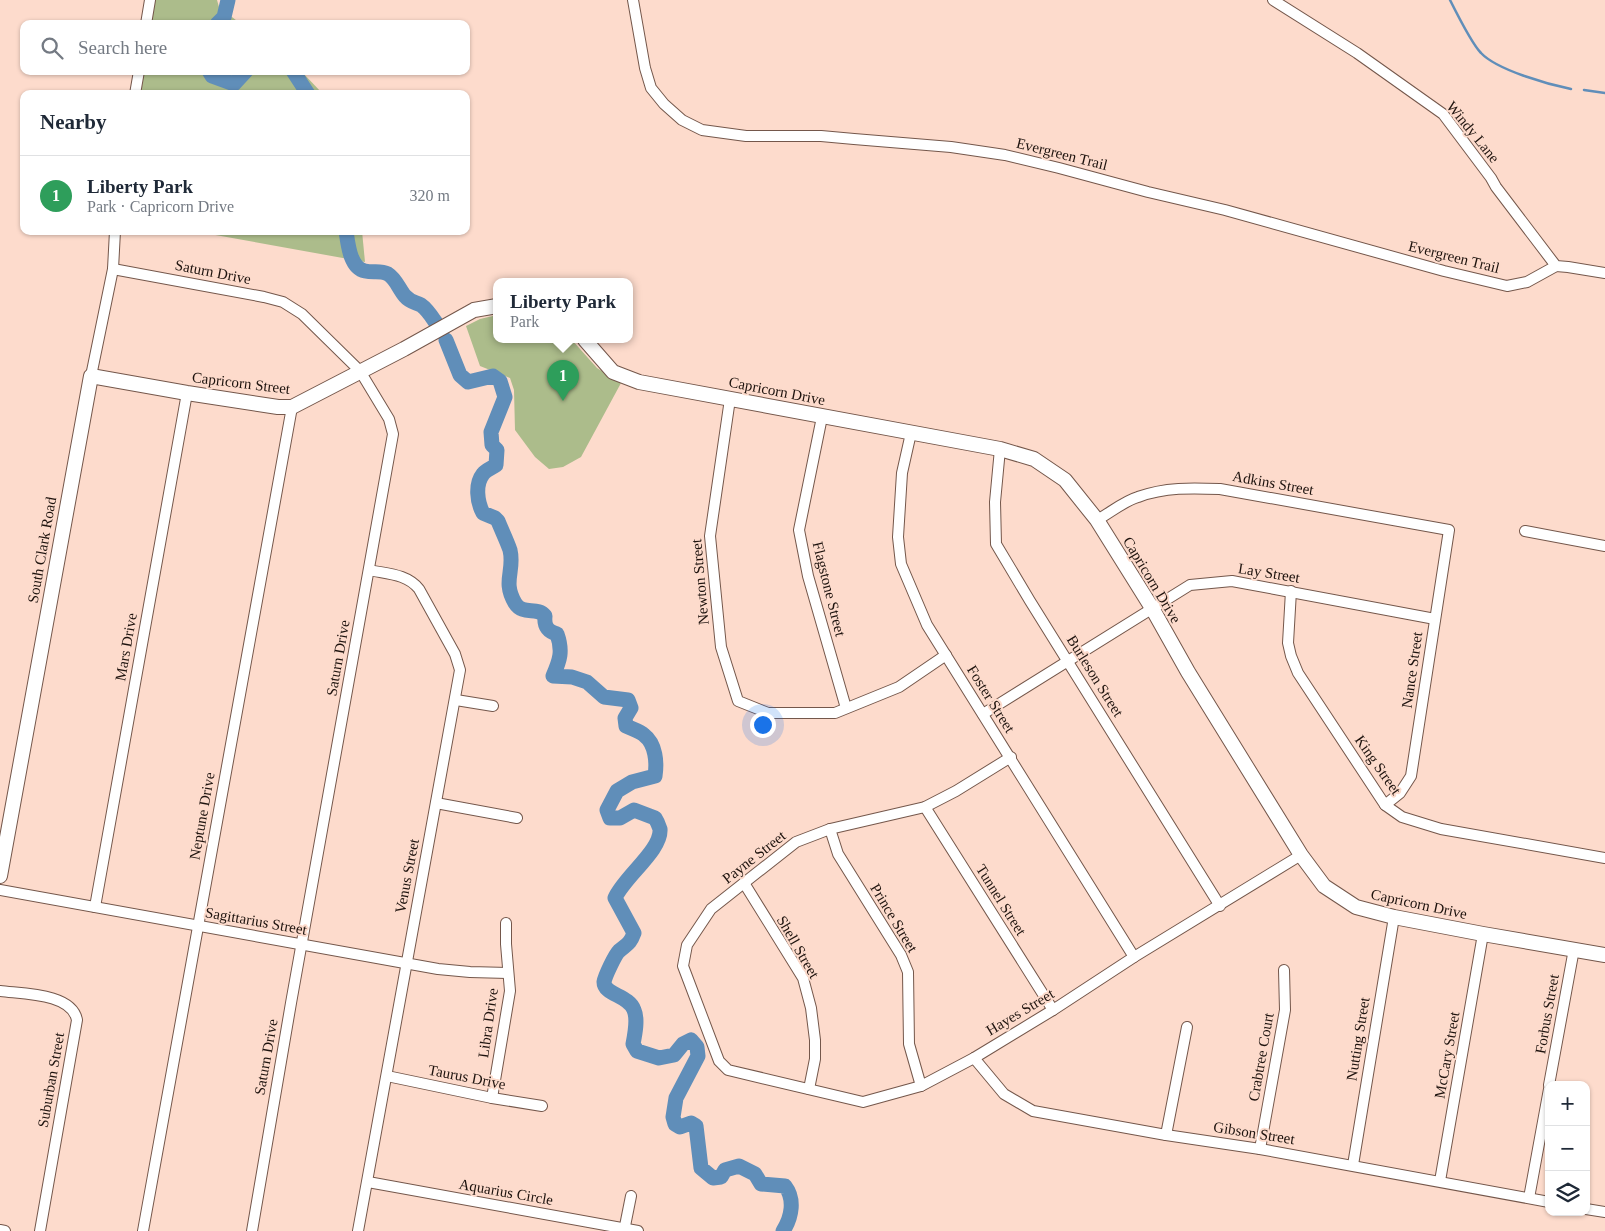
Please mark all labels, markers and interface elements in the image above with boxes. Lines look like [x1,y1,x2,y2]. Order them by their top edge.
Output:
search box [20,20,470,75]
icon: search [38,34,66,62]
text: Search here [78,37,167,58]
street label: Windy Lane [1444,98,1503,166]
text: Nearby [40,110,107,134]
street label: Evergreen Trail [1015,135,1109,173]
text: Liberty Park [87,176,193,197]
text: 1 [52,187,60,204]
text: 320 m [410,187,450,204]
text: Park · Capricorn Drive [87,198,234,215]
street label: Evergreen Trail [1407,238,1501,276]
street label: Saturn Drive [174,257,253,287]
popup [493,278,633,343]
text: Liberty Park [510,291,616,312]
text: Park [510,313,539,330]
pin: 1 [547,360,579,401]
street label: Capricorn Street [191,369,292,397]
street label: Capricorn Drive [727,374,827,408]
street label: Adkins Street [1231,468,1316,498]
street label: South Clark Road [25,495,59,604]
street label: Capricorn Drive [1120,534,1184,626]
street label: Newton Street [688,538,712,626]
street label: Flagstone Street [809,540,849,639]
street label: Lay Street [1237,560,1302,586]
street label: Mars Drive [112,611,140,682]
street label: Saturn Drive [323,618,353,697]
street label: Nance Street [1399,630,1425,709]
street label: Burleson Street [1064,632,1127,720]
street label: Foster Street [964,662,1018,736]
your location [750,712,776,738]
street label: King Street [1352,732,1405,798]
street label: Neptune Drive [186,771,218,861]
street label: Payne Street [719,827,789,887]
street label: Venus Street [392,837,422,915]
street label: Tunnel Street [973,862,1030,939]
street label: Prince Street [867,881,921,956]
street label: Capricorn Drive [1369,886,1469,922]
street label: Sagittarius Street [204,904,309,938]
street label: Shell Street [774,913,823,982]
street label: Forbus Street [1532,972,1562,1055]
street label: Hayes Street [983,985,1057,1038]
street label: Libra Drive [475,987,501,1059]
street label: Nutting Street [1343,995,1373,1082]
street label: McCary Street [1431,1010,1463,1100]
street label: Crabtree Court [1245,1011,1277,1102]
street label: Saturn Drive [251,1017,281,1096]
street label: Suburban Street [35,1030,67,1129]
street label: Taurus Drive [427,1062,507,1092]
map controls [1545,1081,1590,1216]
button: + [1545,1081,1590,1126]
street label: Gibson Street [1212,1119,1297,1147]
button: − [1545,1126,1590,1171]
button: layers [1545,1171,1590,1216]
street label: Aquarius Circle [458,1176,555,1208]

